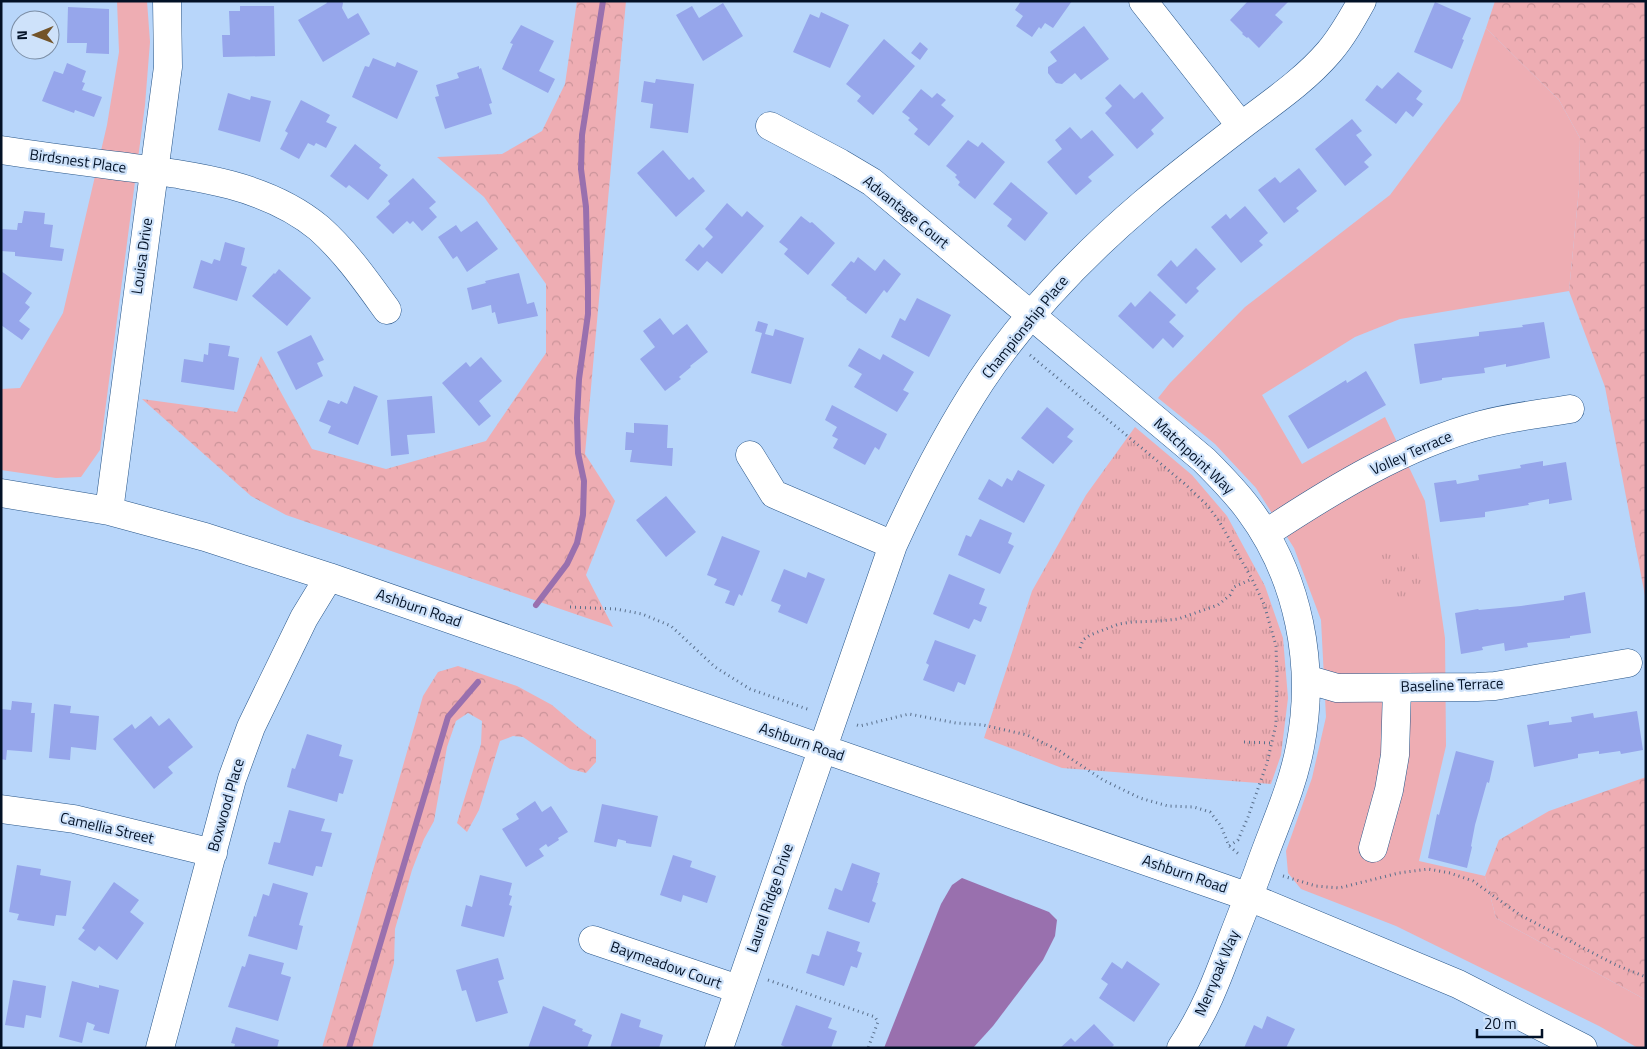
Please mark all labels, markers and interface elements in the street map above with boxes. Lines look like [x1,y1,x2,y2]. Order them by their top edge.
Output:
north arrow [10,10,60,60]
text: N [11,30,32,40]
street label: Birdsnest Place [28,142,128,179]
street label: Advantage Court [858,170,955,254]
street label: Louisa Drive [125,216,158,296]
street label: Championship Place [976,270,1073,383]
street label: Matchpoint Way [1149,412,1240,499]
street label: Volley Terrace [1366,424,1455,481]
street label: Ashburn Road [373,582,465,633]
street label: Baseline Terrace [1400,671,1504,698]
street label: Ashburn Road [756,716,848,767]
street label: Boxwood Place [201,756,250,854]
street label: Camellia Street [58,806,157,850]
street label: Laurel Ridge Drive [740,840,799,955]
street label: Ashburn Road [1139,848,1231,899]
street label: Merryoak Way [1188,926,1245,1019]
street label: Baymeadow Court [607,935,726,995]
scale bar [1477,1006,1542,1038]
text: 20 m [1484,1012,1517,1035]

